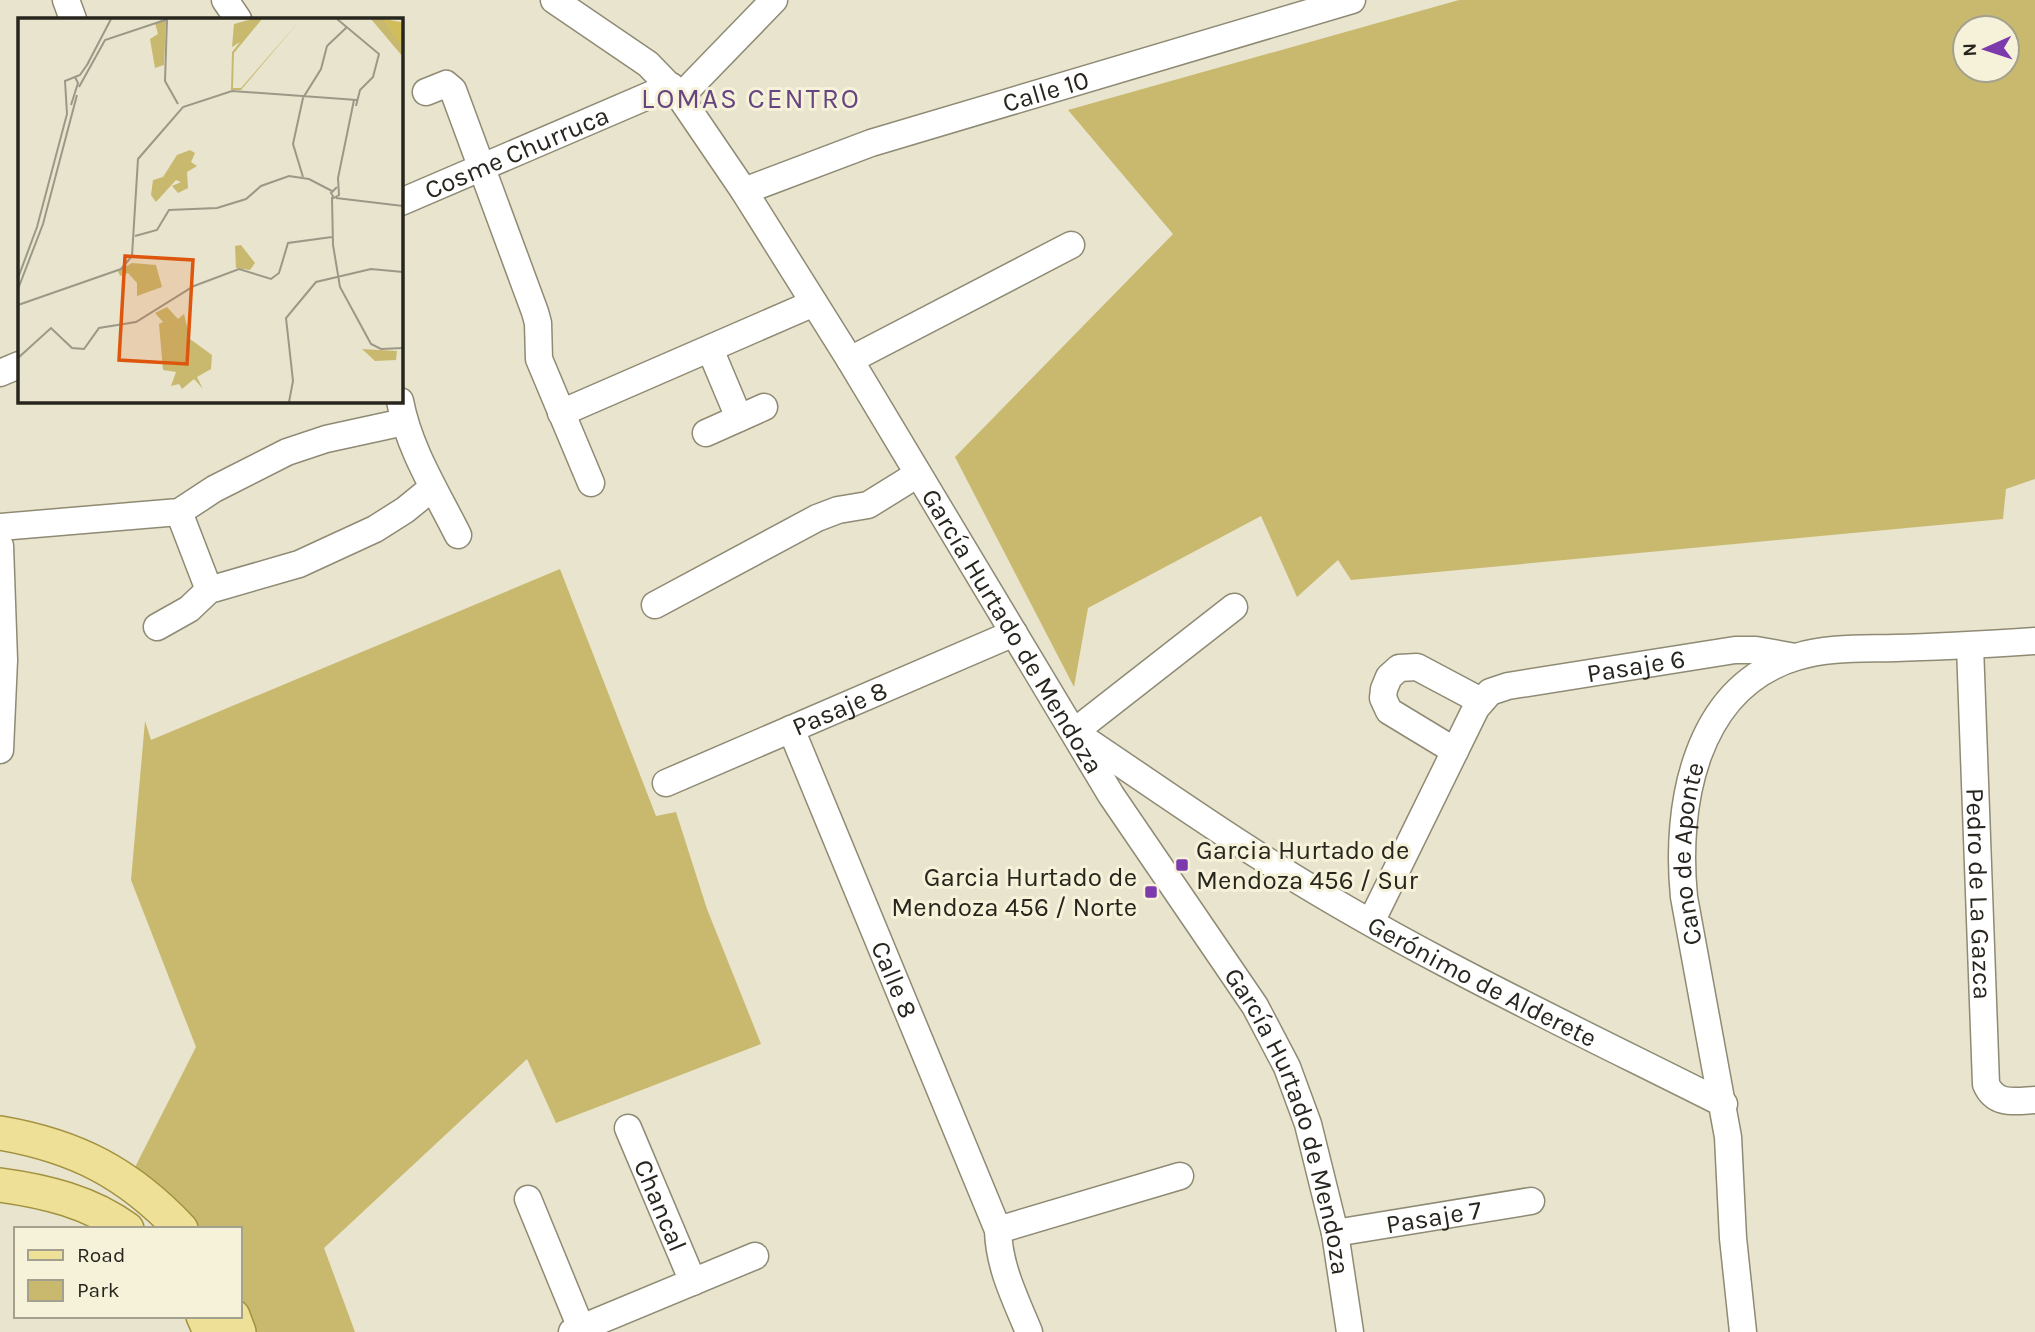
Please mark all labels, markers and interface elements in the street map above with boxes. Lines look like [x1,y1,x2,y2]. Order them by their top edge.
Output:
north arrow [1951,14,2021,84]
inset map [18,18,402,402]
text: N [1959,42,1981,57]
street label: Calle 10 [999,64,1092,119]
district label: LOMAS CENTRO [641,82,861,115]
street label: Cosme Churruca [420,99,614,205]
street label: García Hurtado de Mendoza [915,483,1110,779]
street label: Pasaje 6 [1584,643,1687,689]
street label: Pasaje 8 [787,674,892,742]
street label: Cano de Aponte [1667,758,1710,948]
street label: Pedro de La Gazca [1960,787,1998,1000]
place label: Garcia Hurtado de Mendoza 456 / Sur [1196,835,1419,896]
marker: Garcia Hurtado de Mendoza 456 / Sur [1174,857,1190,873]
place label: Garcia Hurtado de Mendoza 456 / Norte [891,862,1137,923]
marker: Garcia Hurtado de Mendoza 456 / Norte [1143,884,1159,900]
street label: Gerónimo de Alderete [1362,909,1602,1054]
street label: Calle 8 [865,936,924,1023]
street label: García Hurtado de Mendoza [1218,962,1357,1277]
street label: Chancal [628,1155,694,1256]
street label: Pasaje 7 [1383,1194,1484,1240]
legend [14,1227,242,1318]
text: Road [77,1243,125,1267]
text: Park [77,1278,120,1302]

